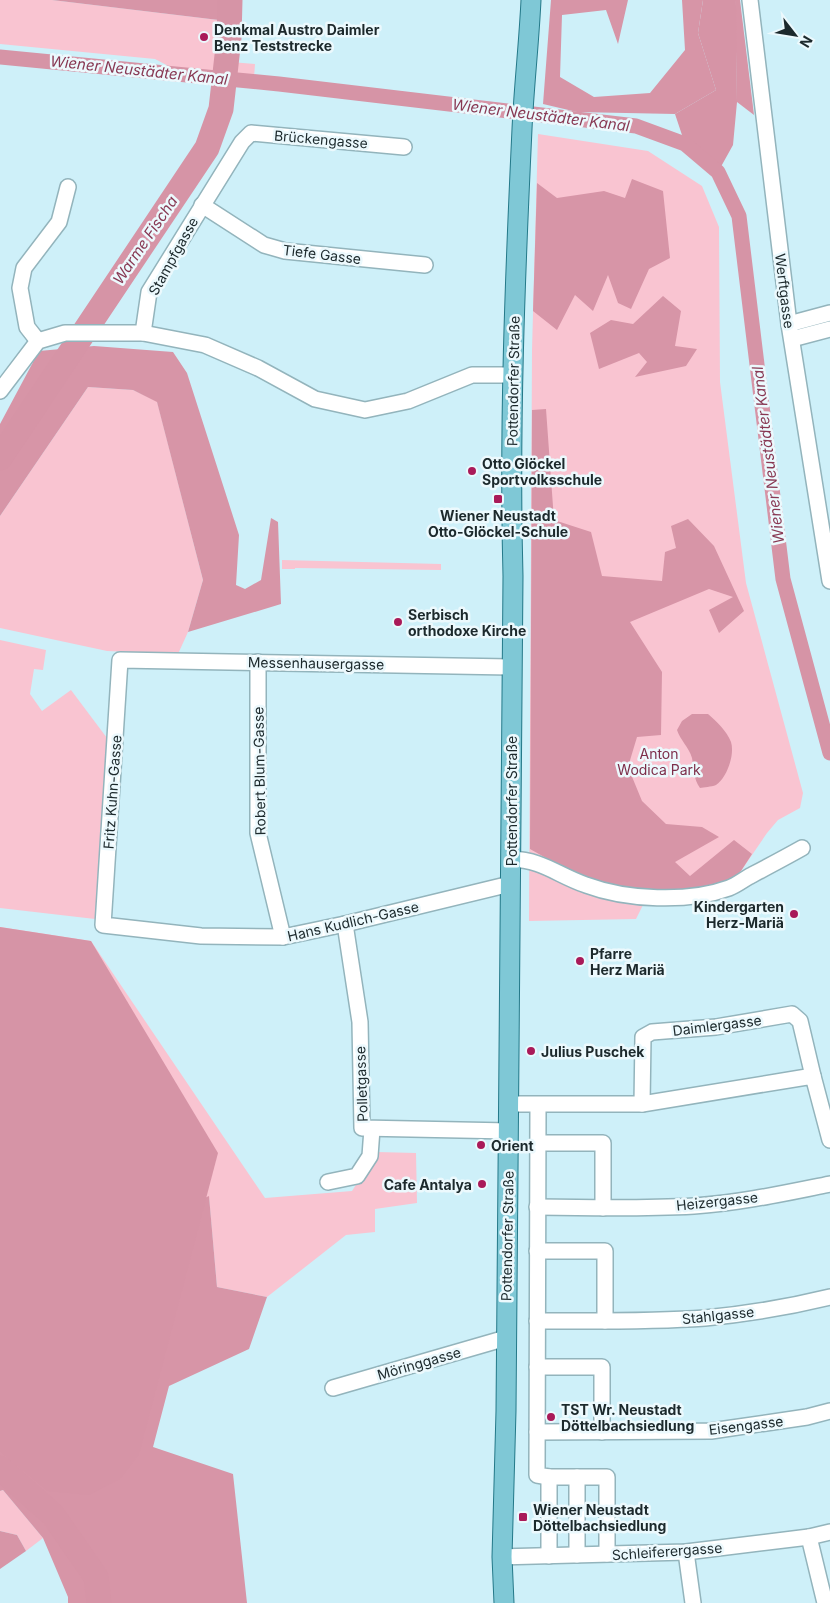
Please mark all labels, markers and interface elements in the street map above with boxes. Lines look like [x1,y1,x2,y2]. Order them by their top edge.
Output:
north arrow [770,10,820,60]
place label: Denkmal Austro Daimler Benz Teststrecke [214,21,380,54]
marker: Denkmal Austro Daimler Benz Teststrecke [198,31,210,43]
text: N [797,33,817,51]
water label: Wiener Neustädter Kanal [49,51,229,89]
water label: Wiener Neustädter Kanal [451,95,631,135]
street label: Brückengasse [273,126,369,152]
water label: Warme Fischa [109,192,181,288]
street label: Stampfgasse [145,214,201,298]
street label: Tiefe Gasse [282,241,362,267]
street label: Werftgasse [772,253,798,329]
street label: Pottendorfer Straße [503,316,523,446]
water label: Wiener Neustädter Kanal [748,365,788,545]
place label: Otto Glöckel Sportvolksschule [482,455,602,488]
marker: Otto Glöckel Sportvolksschule [466,465,478,477]
marker: Wiener Neustadt Otto-Glöckel-Schule [492,493,504,505]
place label: Wiener Neustadt Otto-Glöckel-Schule [428,507,568,540]
place label: Serbisch orthodoxe Kirche [408,606,526,639]
marker: Serbisch orthodoxe Kirche [392,616,404,628]
street label: Messenhausergasse [248,653,384,673]
street label: Robert Blum-Gasse [249,706,269,836]
street label: Fritz Kuhn-Gasse [100,734,124,850]
street label: Pottendorfer Straße [503,736,520,866]
park label: Anton Wodica Park [617,745,701,778]
street label: Hans Kudlich-Gasse [286,898,420,944]
place label: Kindergarten Herz-Mariä [694,898,784,931]
marker: Kindergarten Herz-Mariä [788,908,800,920]
place label: Pfarre Herz Mariä [590,945,665,978]
marker: Pfarre Herz Mariä [574,955,586,967]
street label: Daimlergasse [671,1011,763,1039]
place label: Julius Puschek [541,1043,645,1060]
marker: Julius Puschek [525,1045,537,1057]
street label: Polletgasse [351,1046,371,1122]
place label: Orient [491,1137,534,1154]
marker: Orient [475,1139,487,1151]
street label: Pottendorfer Straße [497,1171,517,1301]
place label: Cafe Antalya [384,1176,472,1193]
marker: Cafe Antalya [476,1178,488,1190]
street label: Heizergasse [675,1188,759,1214]
street label: Stahlgasse [681,1303,755,1327]
street label: Möringgasse [375,1343,463,1383]
place label: TST Wr. Neustadt Döttelbachsiedlung [561,1401,694,1434]
marker: TST Wr. Neustadt Döttelbachsiedlung [545,1411,557,1423]
street label: Eisengasse [708,1412,784,1438]
place label: Wiener Neustadt Döttelbachsiedlung [533,1501,666,1534]
marker: Wiener Neustadt Döttelbachsiedlung [517,1511,529,1523]
street label: Schleiferergasse [611,1539,723,1563]

